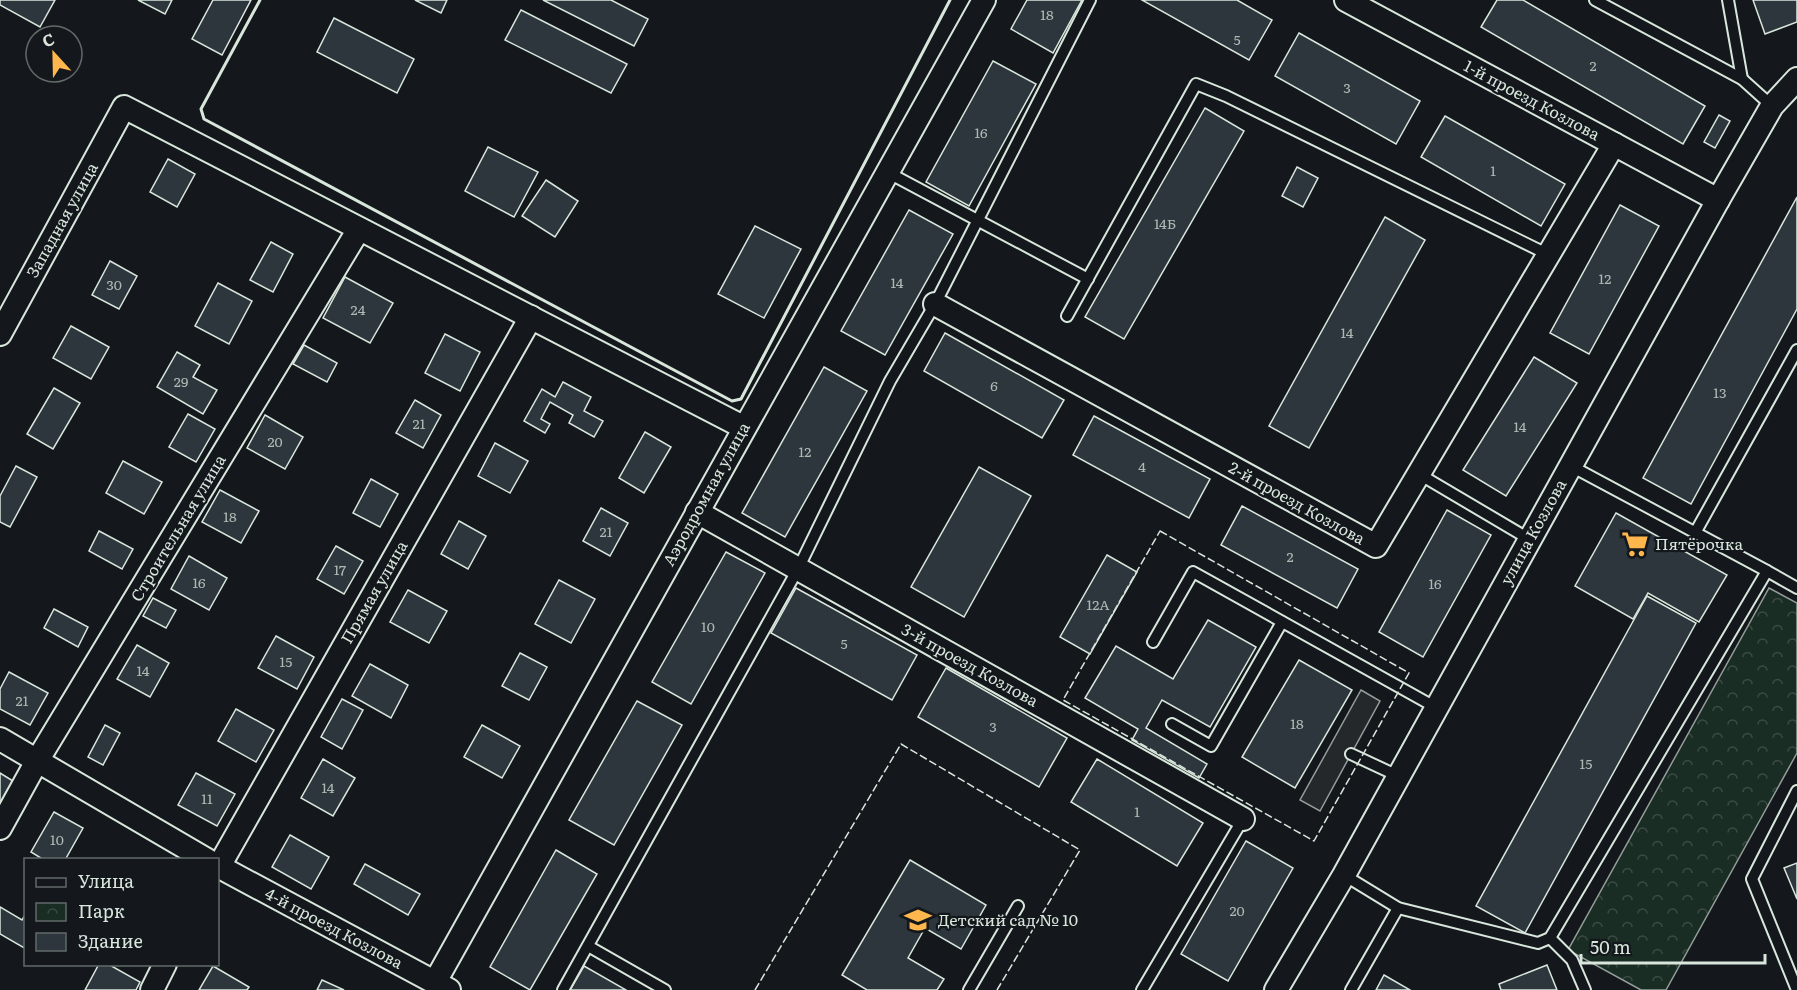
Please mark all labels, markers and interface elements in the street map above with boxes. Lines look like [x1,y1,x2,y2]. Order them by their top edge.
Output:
house number: 18 [1040,4,1054,24]
north arrow [24,24,84,84]
text: С [38,26,58,52]
house number: 5 [1233,29,1241,49]
street label: 1-й проезд Козлова [1460,53,1605,145]
house number: 2 [1589,55,1597,75]
house number: 3 [1343,77,1351,97]
house number: 16 [974,122,988,142]
street label: Западная улица [19,157,103,282]
house number: 1 [1490,160,1496,180]
house number: 14Б [1154,213,1176,233]
house number: 12 [1599,268,1611,288]
house number: 14 [891,272,904,292]
house number: 30 [106,274,122,294]
house number: 24 [351,299,366,319]
house number: 14 [1341,322,1354,342]
house number: 29 [174,371,188,391]
house number: 6 [990,375,998,395]
house number: 13 [1713,382,1727,402]
house number: 21 [413,413,426,433]
house number: 14 [1514,416,1527,436]
street label: Аэродромная улица [656,417,755,570]
house number: 20 [267,431,283,451]
house number: 12 [799,441,811,461]
street label: Строительная улица [124,449,231,606]
street label: 2-й проезд Козлова [1225,455,1370,550]
house number: 4 [1138,456,1146,476]
street label: улица Козлова [1493,474,1571,589]
house number: 18 [223,506,237,526]
house number: 21 [600,521,613,541]
supermarket icon: Пятёрочка [1620,529,1650,559]
place label: Пятёрочка [1655,531,1743,555]
street label: Прямая улица [334,535,413,648]
house number: 2 [1286,546,1294,566]
house number: 17 [334,559,346,579]
house number: 16 [192,572,206,592]
house number: 16 [1428,573,1442,593]
house number: 12А [1086,594,1110,614]
house number: 10 [701,616,715,636]
street label: 3-й проезд Козлова [898,616,1044,712]
house number: 5 [840,633,848,653]
house number: 15 [280,651,292,671]
house number: 14 [137,660,150,680]
house number: 21 [16,690,29,710]
house number: 18 [1290,713,1304,733]
house number: 3 [989,716,997,736]
house number: 15 [1580,753,1592,773]
house number: 14 [322,777,335,797]
house number: 11 [201,788,213,808]
house number: 1 [1134,801,1140,821]
house number: 10 [50,829,64,849]
legend [24,858,219,966]
text: Улица [78,867,134,894]
street label: 4-й проезд Козлова [261,881,408,974]
text: Парк [78,897,125,924]
house number: 20 [1229,900,1245,920]
school or university icon: Детский сад № 10 [903,905,933,935]
place label: Детский сад № 10 [938,907,1078,931]
text: Здание [78,927,143,954]
scale bar [1581,927,1766,965]
text: 50 m [1590,933,1631,960]

